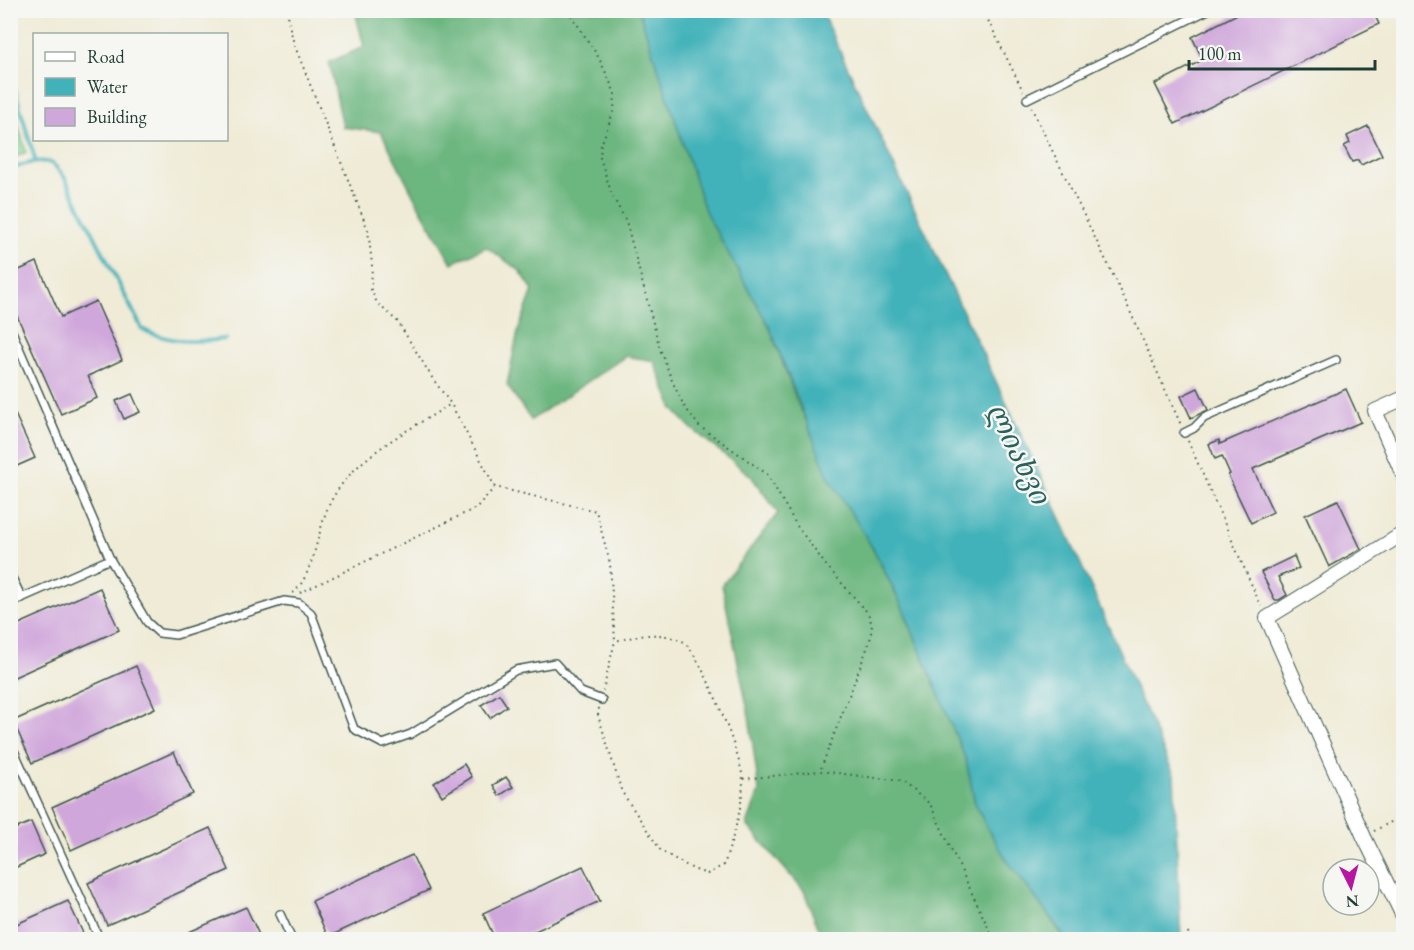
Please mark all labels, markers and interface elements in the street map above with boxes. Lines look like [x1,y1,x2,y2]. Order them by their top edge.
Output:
legend [33,33,228,141]
scale bar [1189,33,1375,71]
text: 100 m [1198,42,1242,65]
text: Road [87,45,126,68]
text: Water [87,75,128,98]
text: Building [87,105,147,128]
water label: ლიახვი [979,396,1060,511]
north arrow [1321,857,1381,917]
text: N [1345,890,1360,913]

